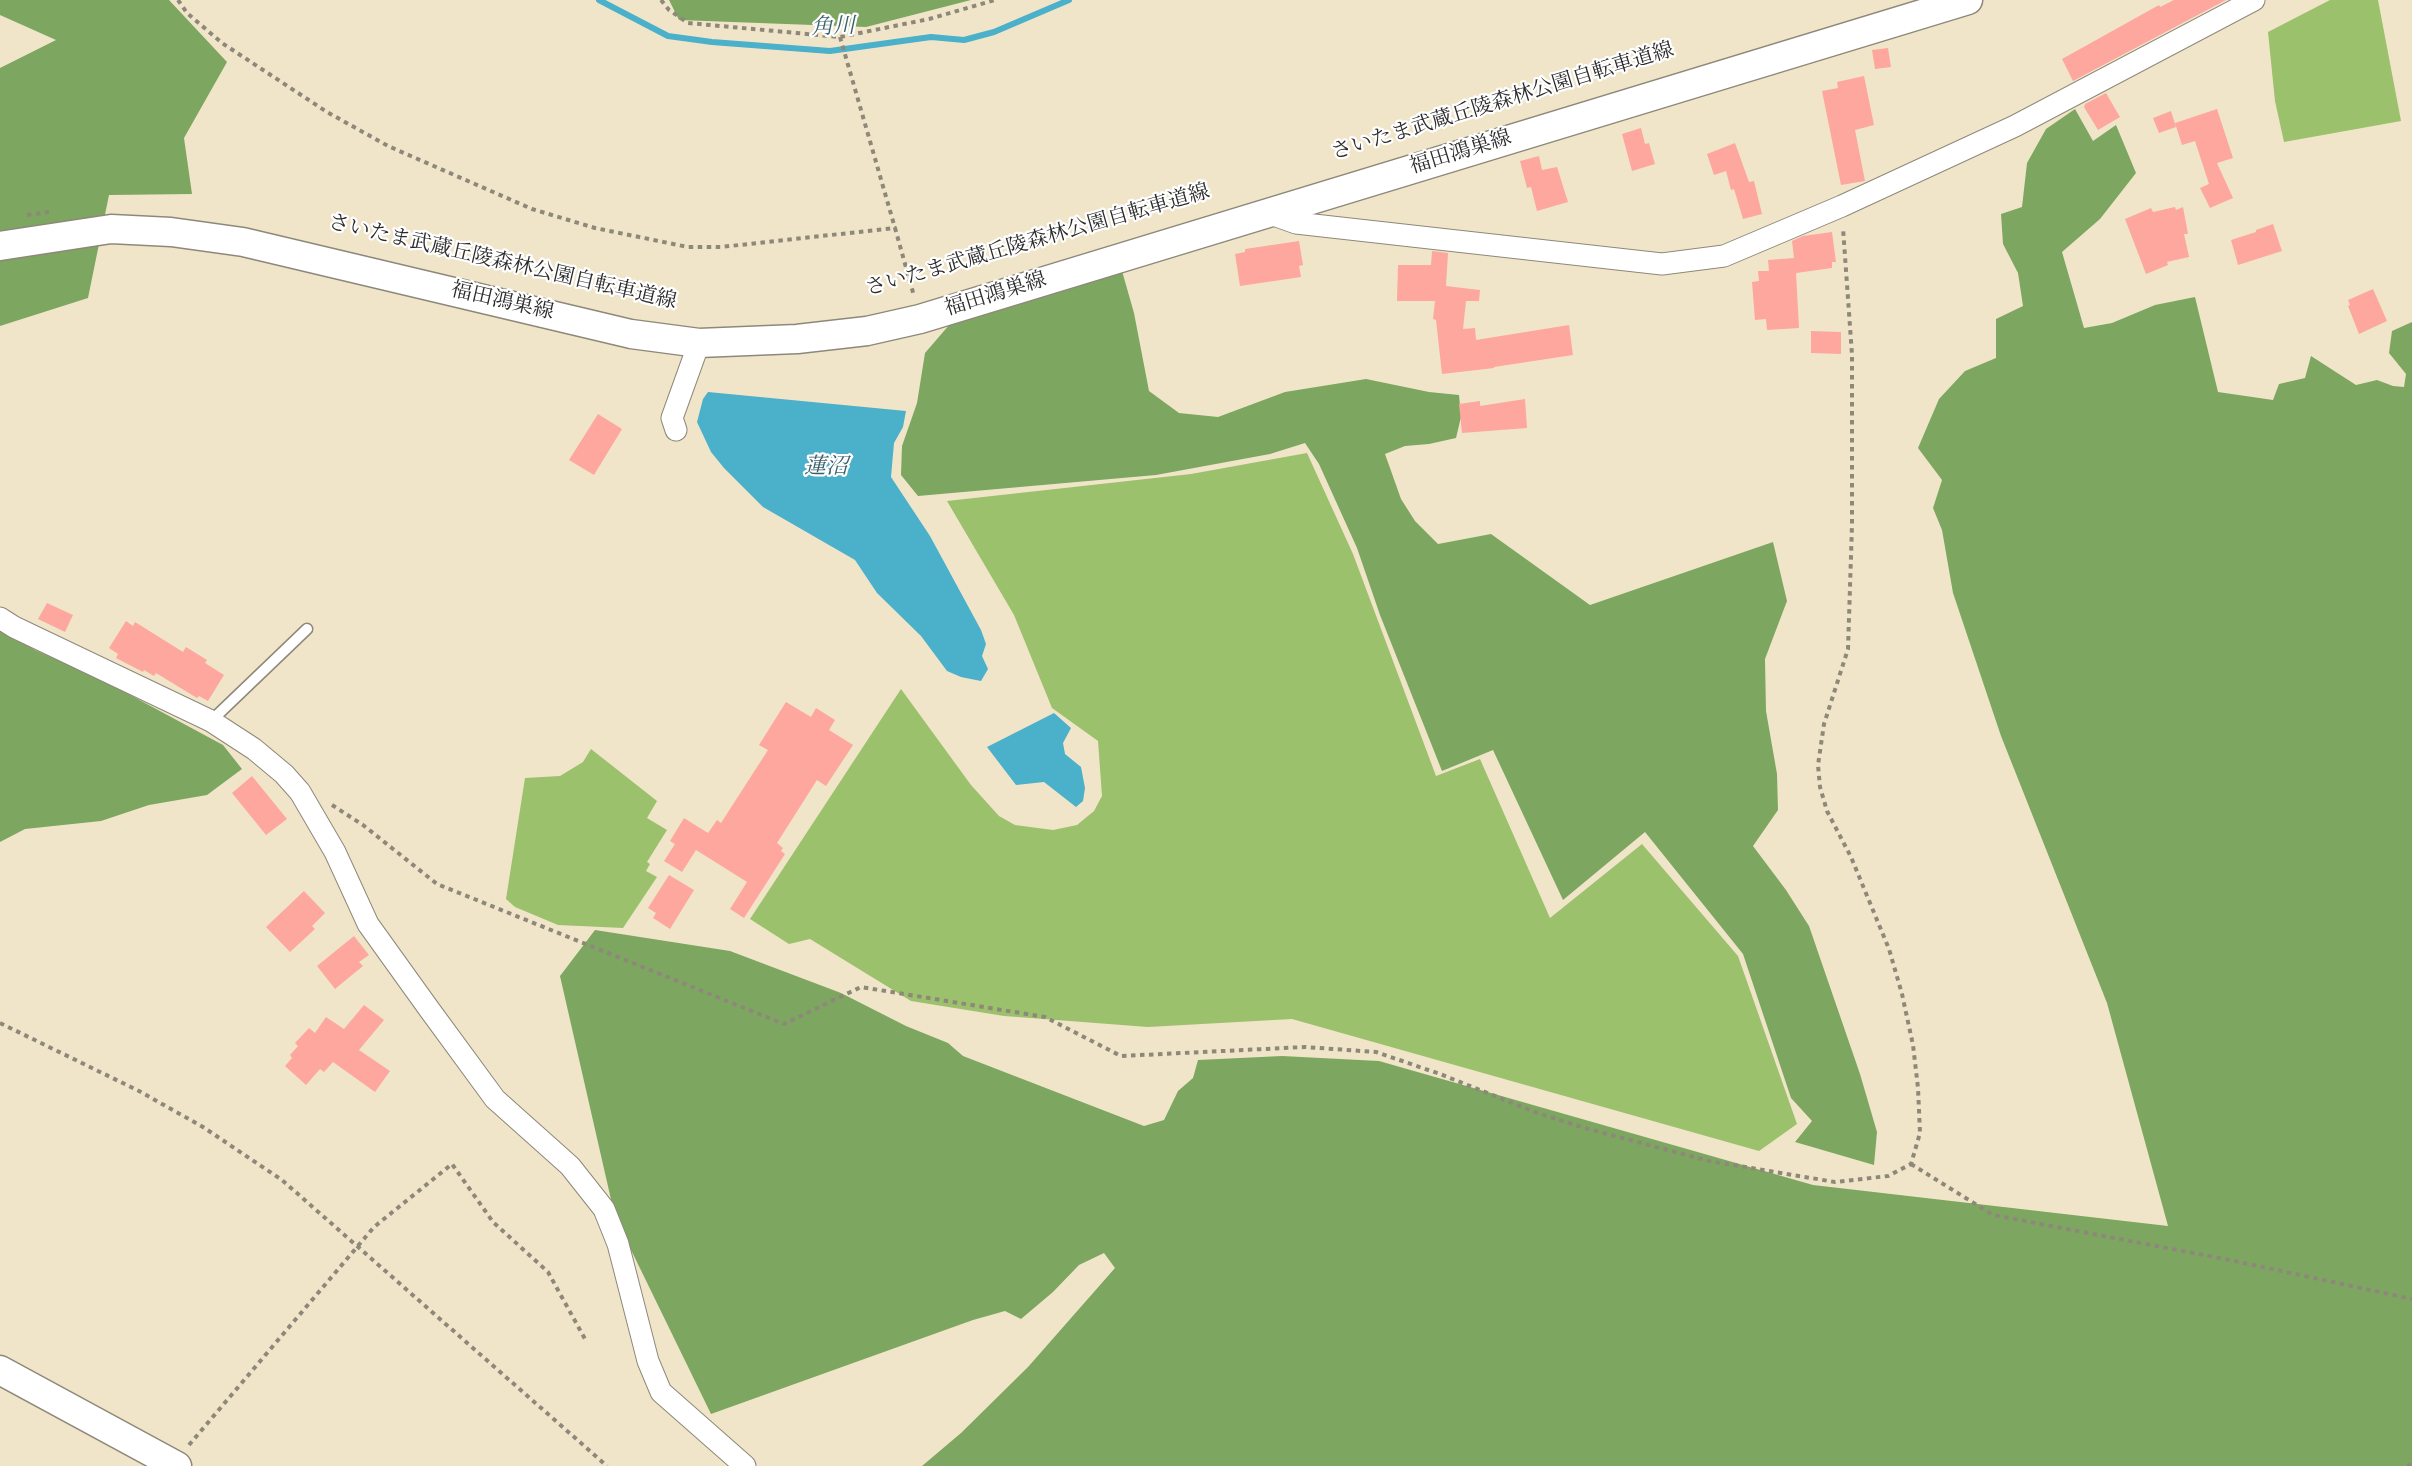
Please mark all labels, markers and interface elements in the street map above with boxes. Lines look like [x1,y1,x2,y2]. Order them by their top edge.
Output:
water label: 角川 [811,15,855,43]
street label: さいたま武蔵丘陵森林公園自転車道線 [1329,39,1677,167]
street label: 福田鴻巣線 [1407,127,1515,181]
street label: さいたま武蔵丘陵森林公園自転車道線 [863,181,1213,303]
street label: さいたま武蔵丘陵森林公園自転車道線 [325,212,679,316]
street label: 福田鴻巣線 [942,269,1050,323]
street label: 福田鴻巣線 [448,279,556,327]
water label: 蓮沼 [804,456,848,482]

